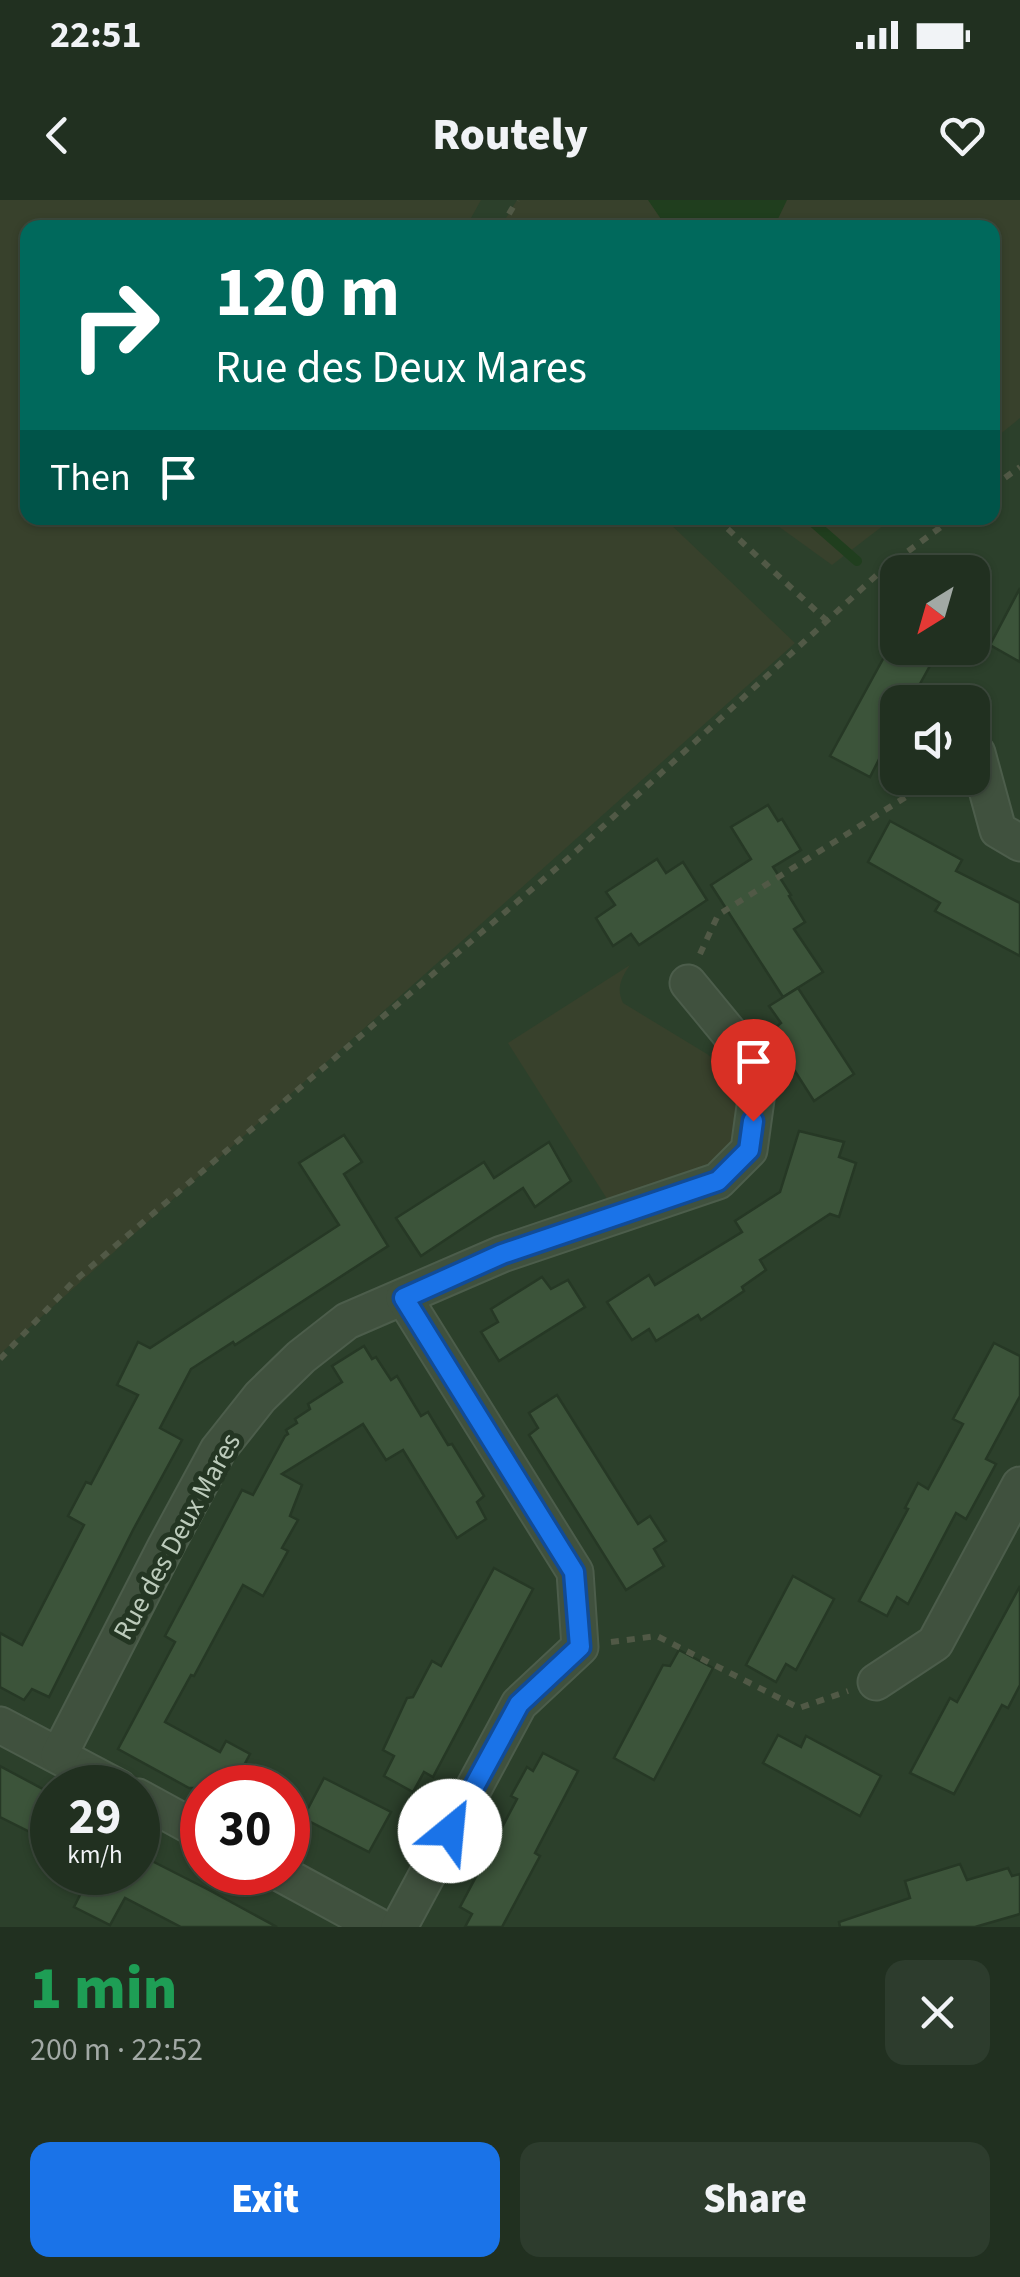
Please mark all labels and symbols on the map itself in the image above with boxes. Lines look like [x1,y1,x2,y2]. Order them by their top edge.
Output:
north arrow [880,555,990,665]
pin [711,1019,796,1122]
street label: Rue des Deux Mares [103,1426,250,1647]
speed limit sign: 30 [180,1765,310,1895]
position arrow [398,1779,502,1883]

